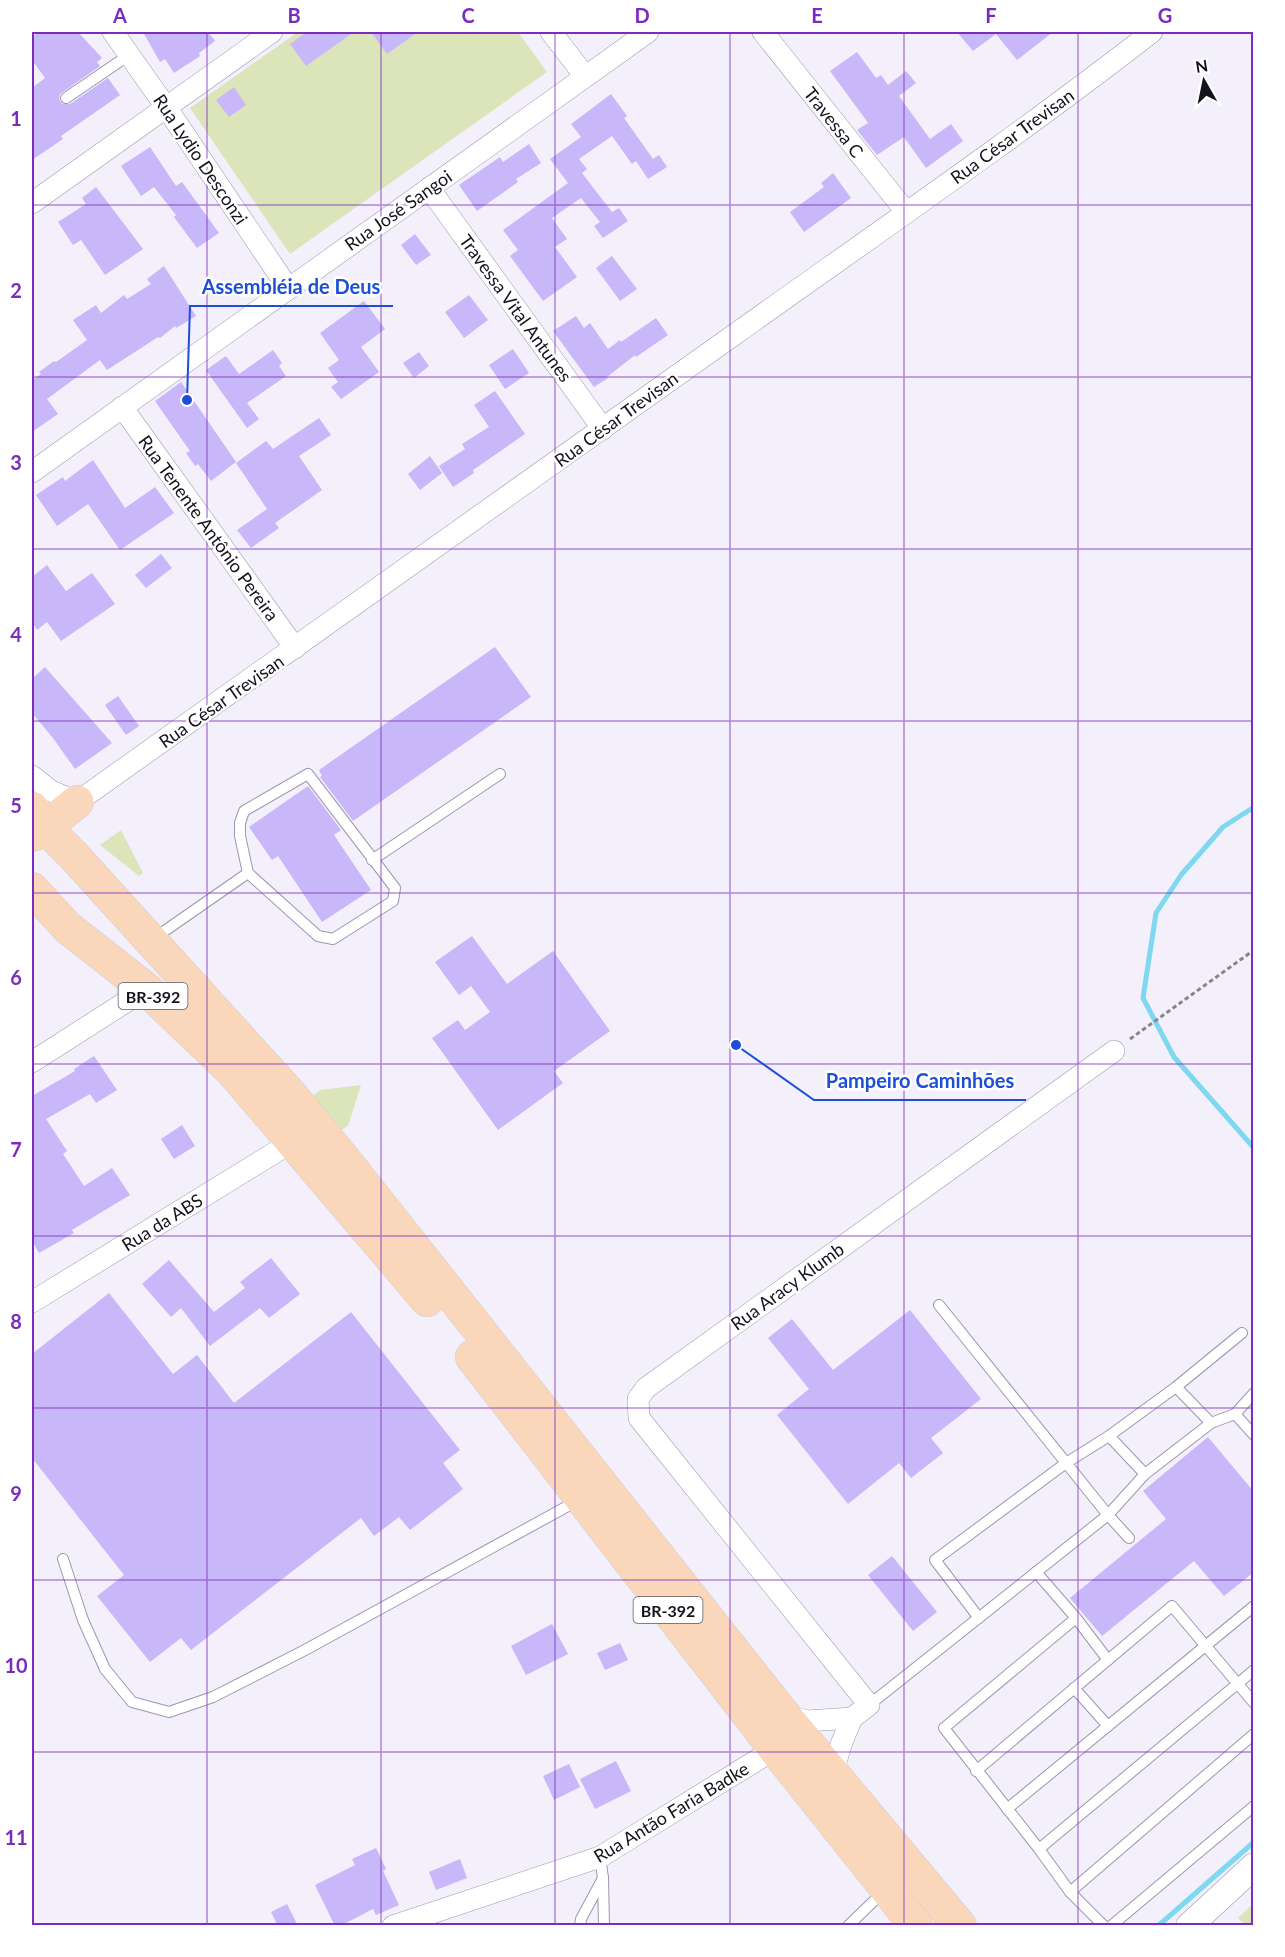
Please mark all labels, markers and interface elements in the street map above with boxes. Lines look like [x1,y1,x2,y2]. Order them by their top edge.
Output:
text: A [112,3,127,27]
text: B [287,3,301,27]
text: C [461,3,475,27]
text: D [634,3,650,27]
text: E [811,3,823,27]
text: F [985,3,997,27]
text: G [1158,3,1172,27]
north arrow [1174,51,1234,111]
text: N [1194,55,1209,76]
street label: Travessa C [800,82,868,162]
street label: Rua César Trevisan [946,84,1078,188]
street label: Rua Lydio Desconzi [149,90,253,228]
text: 1 [10,106,22,130]
street label: Rua José Sangoi [340,165,456,255]
street label: Travessa Vital Antunes [455,230,577,386]
callout: Assembléia de Deus [190,268,393,306]
text: Assembléia de Deus [201,274,381,298]
text: 2 [10,278,22,302]
street label: Rua César Trevisan [550,367,682,471]
street label: Rua Tenente Antônio Pereira [134,431,284,625]
text: 3 [10,450,22,474]
text: 4 [10,622,22,646]
street label: Rua César Trevisan [154,650,288,752]
text: 5 [10,793,22,817]
text: 6 [10,965,22,989]
road number: BR-392 [118,983,188,1009]
callout: Pampeiro Caminhões [814,1062,1026,1100]
text: Pampeiro Caminhões [826,1068,1014,1092]
text: 7 [10,1137,22,1161]
street label: Rua da ABS [118,1189,206,1255]
street label: Rua Aracy Klumb [726,1238,848,1334]
text: 8 [10,1309,22,1333]
text: 9 [10,1481,22,1505]
road number: BR-392 [634,1597,702,1623]
text: 10 [4,1653,28,1677]
street label: Rua Antão Faria Badke [589,1757,753,1867]
text: 11 [4,1825,28,1849]

